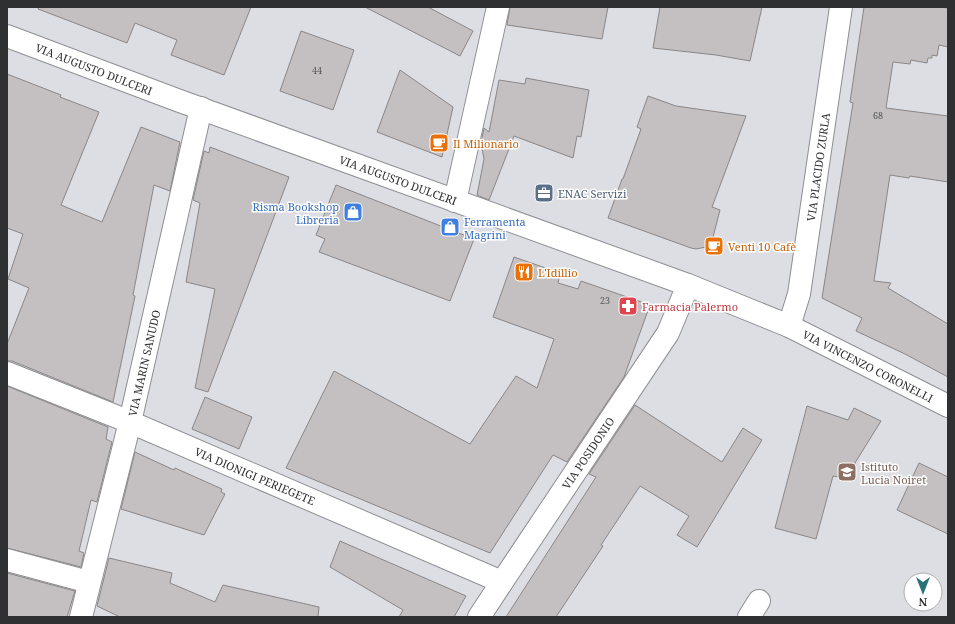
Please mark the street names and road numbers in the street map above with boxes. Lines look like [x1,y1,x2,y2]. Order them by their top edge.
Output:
street label: VIA AUGUSTO DULCERI [33,40,155,98]
street label: VIA PLACIDO ZURLA [803,112,833,222]
street label: VIA AUGUSTO DULCERI [337,152,459,208]
street label: VIA MARIN SANUDO [124,308,164,418]
street label: VIA VINCENZO CORONELLI [800,327,936,405]
street label: VIA POSIDONIO [558,414,618,492]
street label: VIA DIONIGI PERIEGETE [193,444,318,508]

